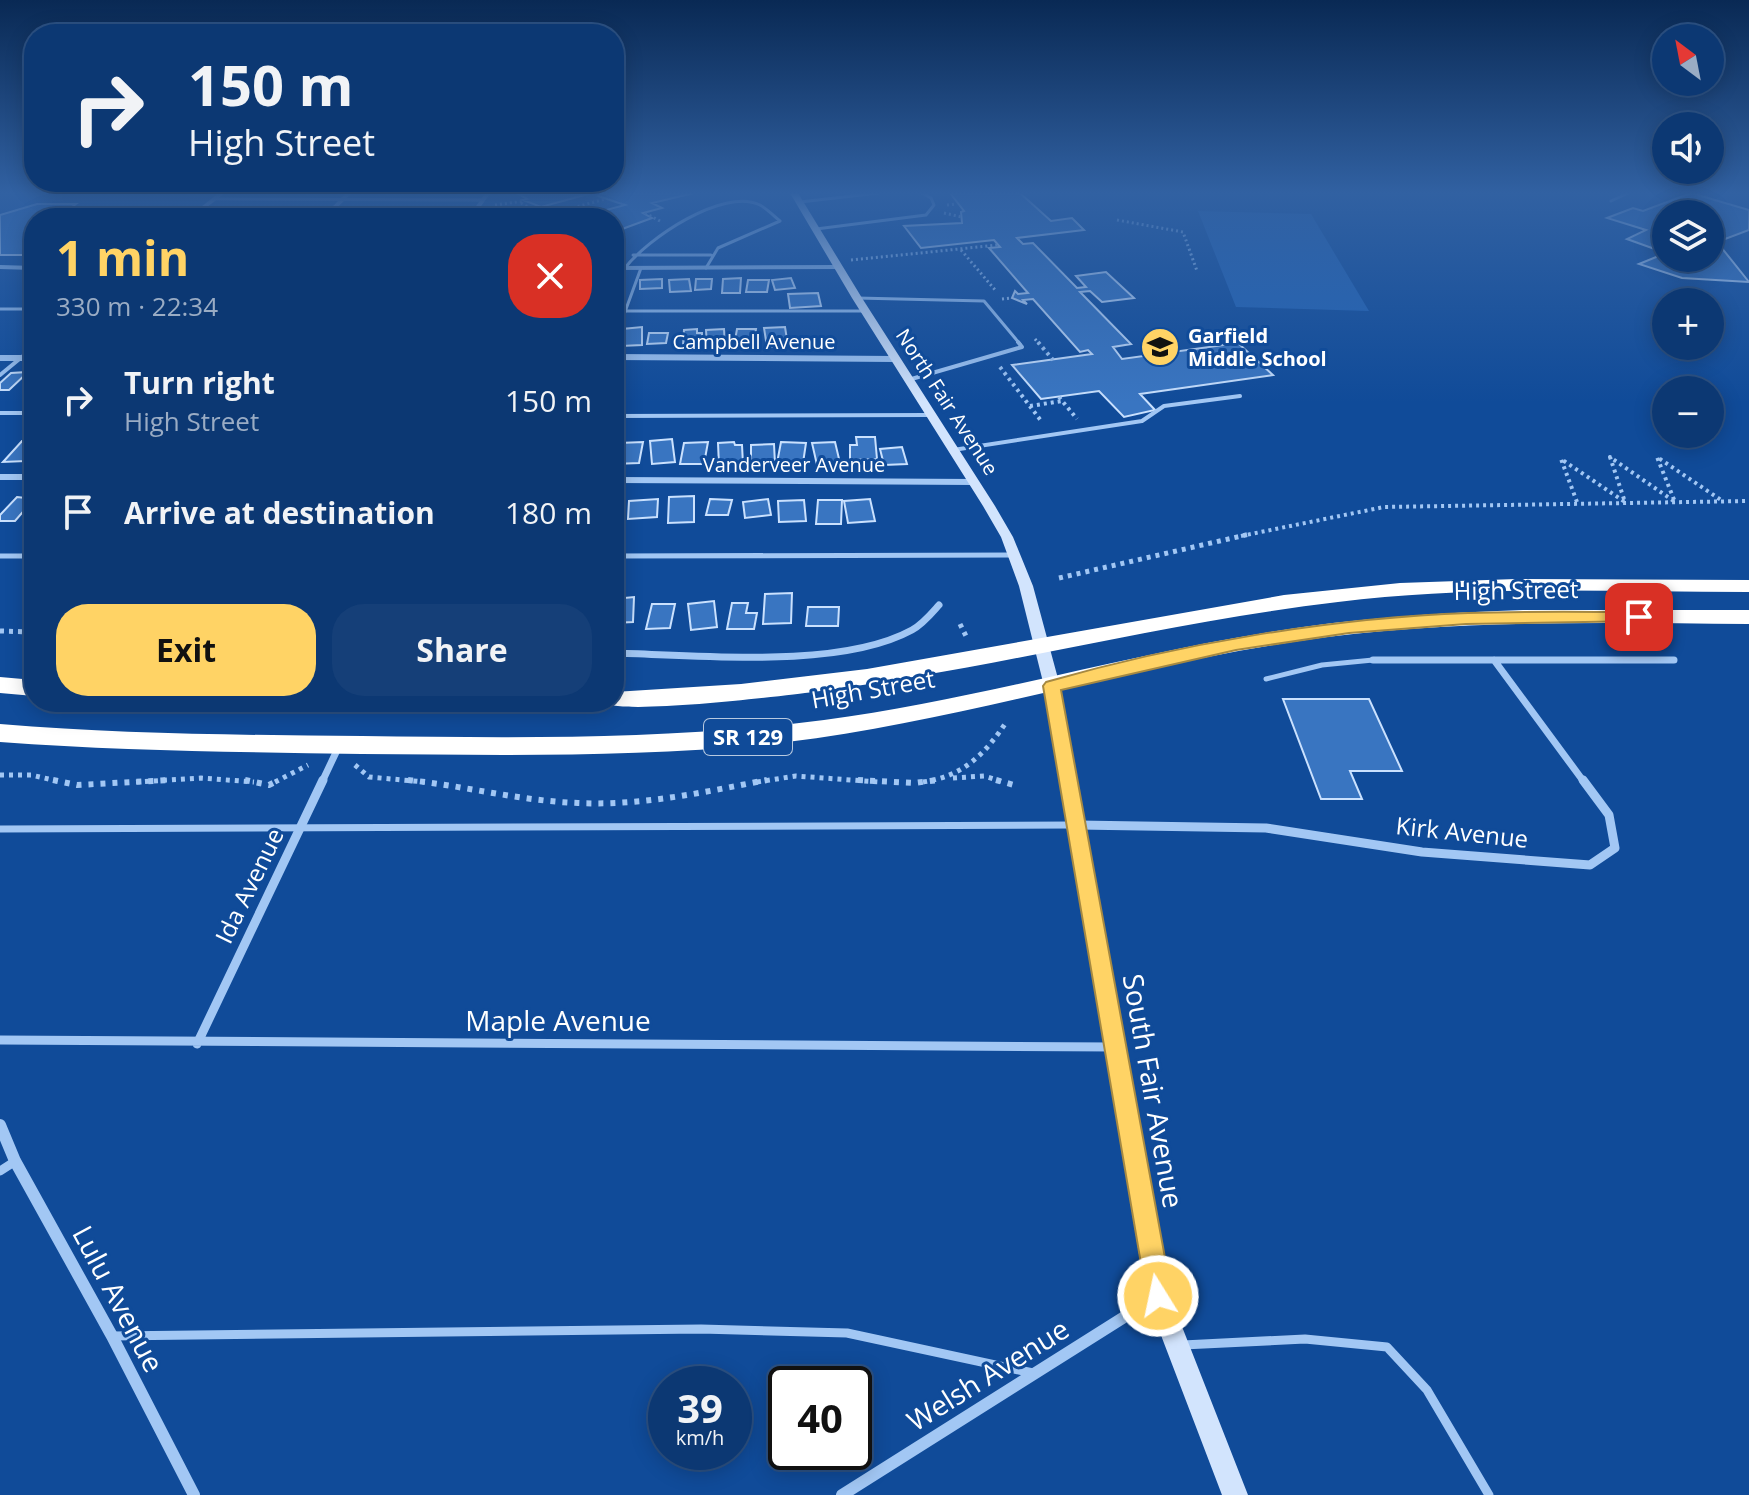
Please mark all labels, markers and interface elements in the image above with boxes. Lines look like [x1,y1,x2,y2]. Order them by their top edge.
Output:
north arrow [1652,24,1724,96]
map controls [1652,24,1724,448]
text: 150 m [188,46,354,122]
icon: right [56,56,160,160]
button: sound [1652,112,1724,184]
text: High Street [188,118,375,167]
button: layers [1652,200,1724,272]
text: 1 min [56,225,189,290]
button: close [508,234,592,318]
text: 330 m · 22:34 [56,288,218,324]
button: + [1652,288,1724,360]
place label: Garfield Middle School [1188,322,1327,372]
street label: North Fair Avenue [890,323,1005,480]
school or university icon: Garfield Middle School [1139,326,1181,368]
street label: Campbell Avenue [673,328,835,355]
text: Turn right [124,362,275,403]
button: − [1652,376,1724,448]
icon: right [56,378,100,422]
text: 150 m [505,380,592,421]
text: High Street [124,403,259,439]
street label: Vanderveer Avenue [703,451,885,478]
icon: arrive [56,490,100,534]
text: Arrive at destination [124,492,435,533]
text: 180 m [505,492,592,533]
street label: High Street [1453,572,1579,607]
pin [1605,583,1673,651]
icon: arrive [1617,595,1661,639]
button: Exit [56,604,316,696]
button: Share [332,604,592,696]
street label: High Street [808,661,937,716]
road number: SR 129 [704,719,792,755]
street label: Kirk Avenue [1394,808,1530,855]
street label: Ida Avenue [207,822,291,949]
street label: South Fair Avenue [1115,971,1193,1211]
street label: Maple Avenue [465,1001,651,1039]
street label: Lulu Avenue [64,1219,173,1378]
position arrow [1116,1254,1200,1338]
street label: Welsh Avenue [899,1309,1076,1439]
speed limit sign: 40 [768,1366,872,1470]
text: 39 [677,1380,723,1435]
text: km/h [676,1424,724,1451]

